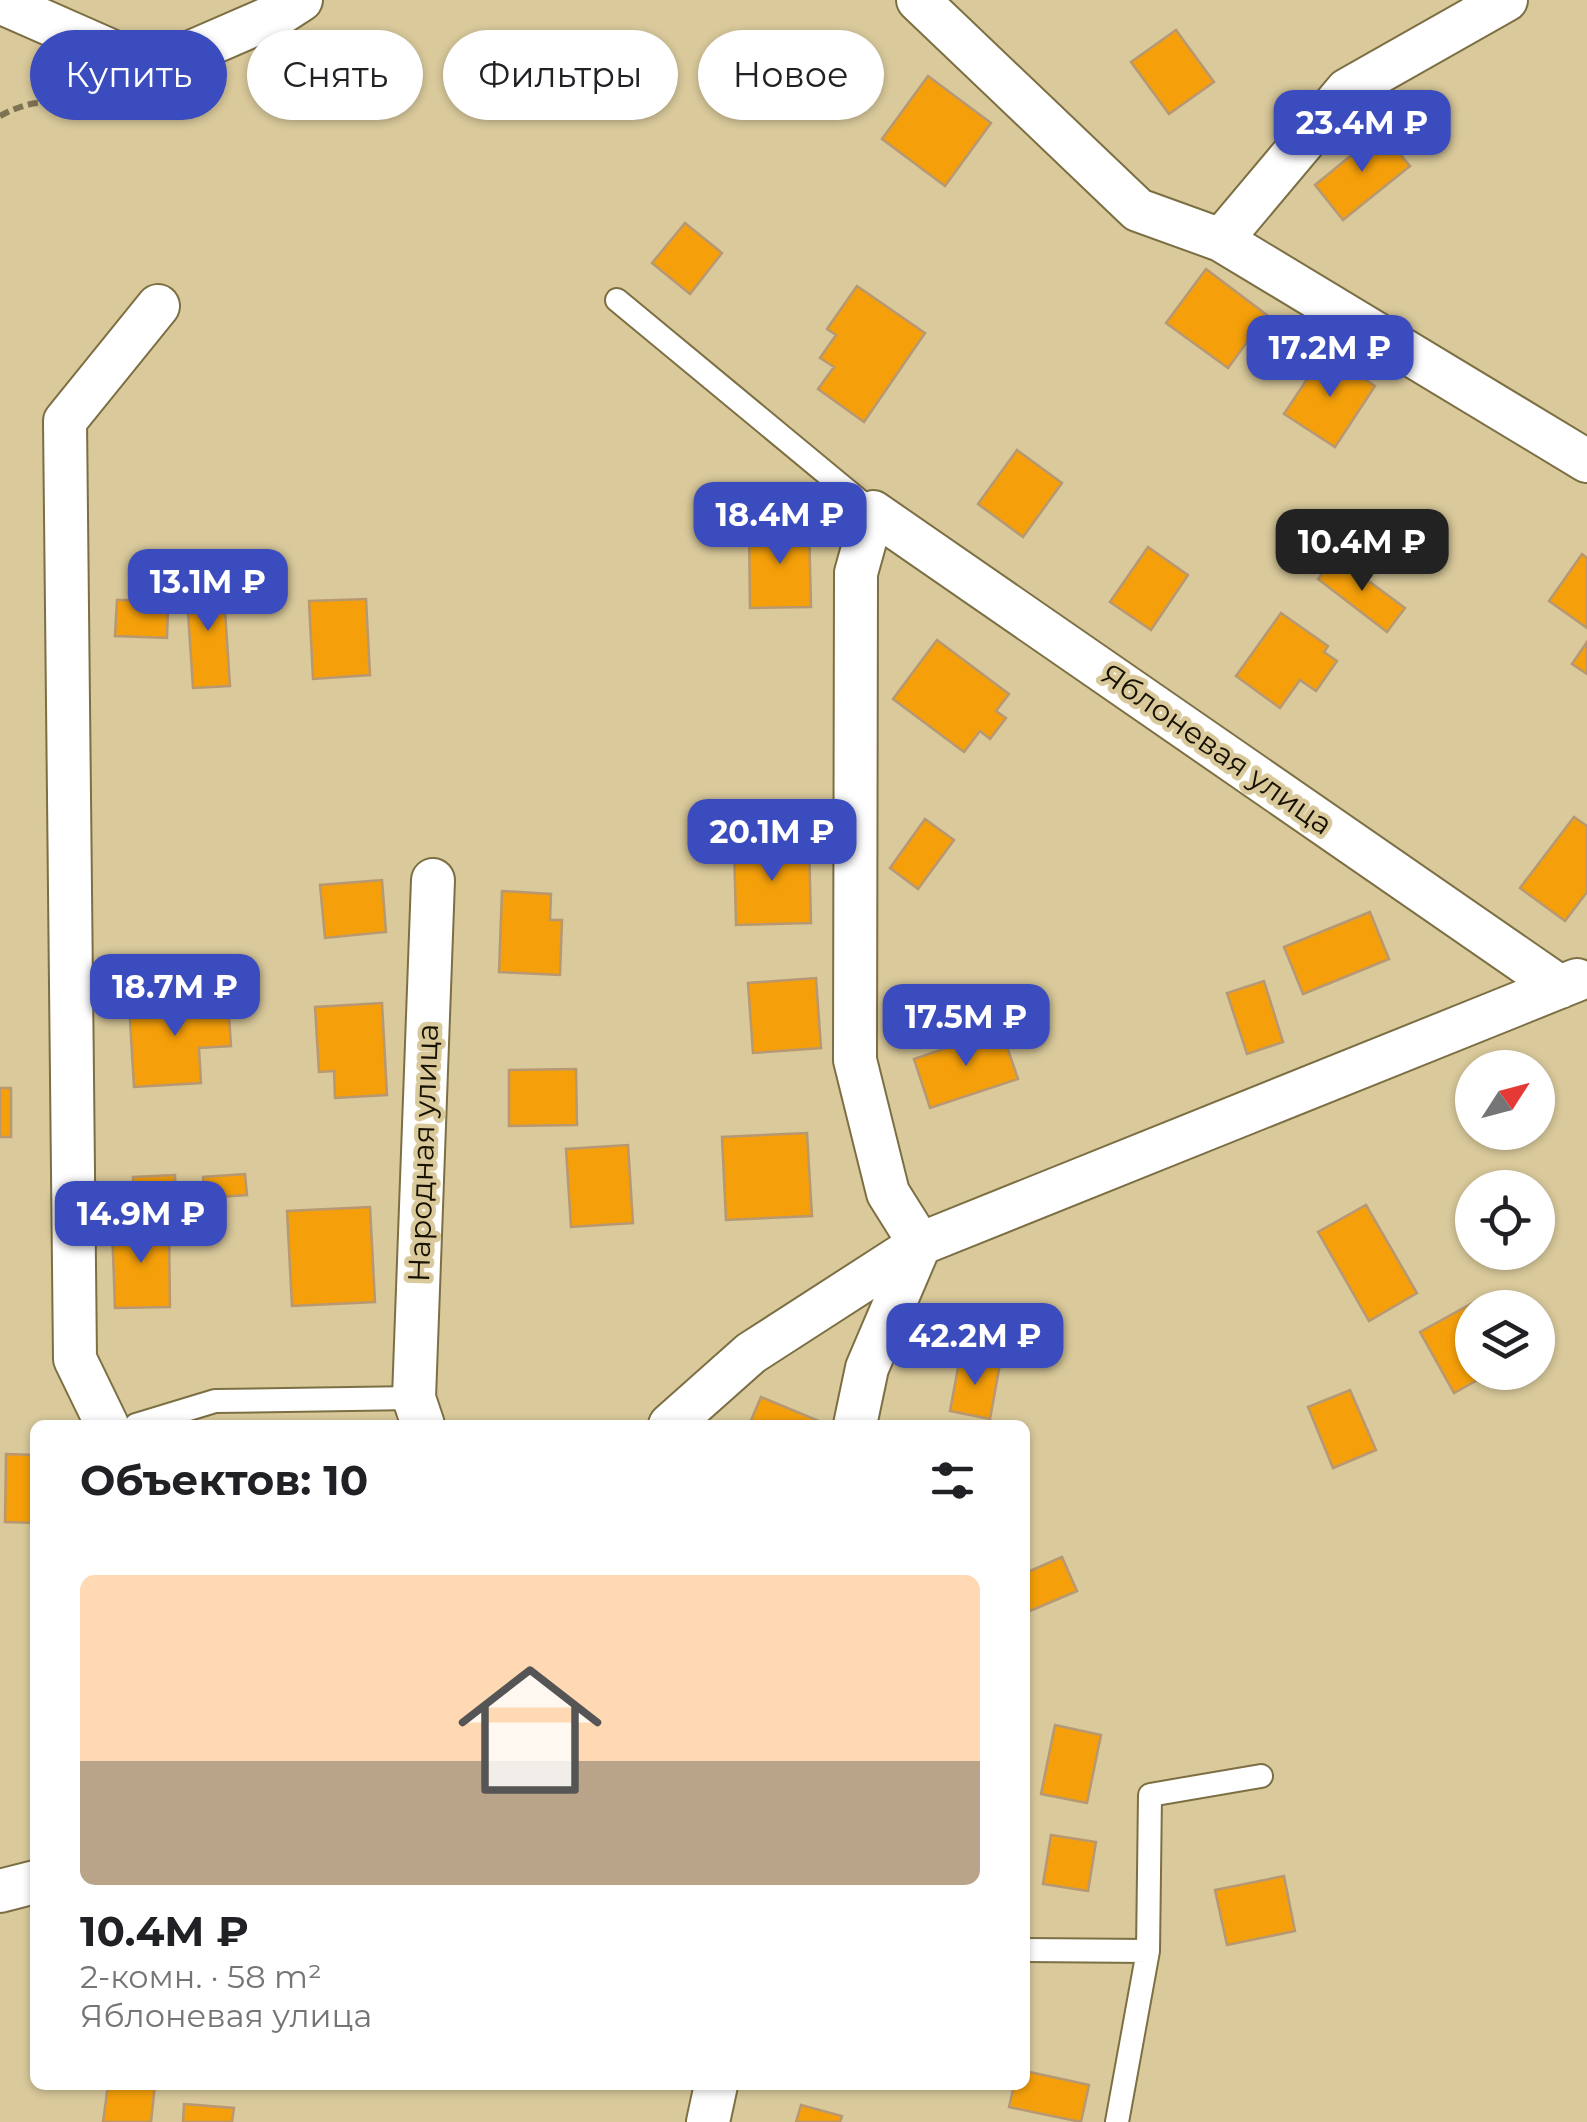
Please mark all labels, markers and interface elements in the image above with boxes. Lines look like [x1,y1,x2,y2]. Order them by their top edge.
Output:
chip: Купить [30,30,227,120]
chip: Снять [247,30,423,120]
chip: Фильтры [443,30,678,120]
chip: Новое [698,30,884,120]
pin: 23.4M ₽ [1270,90,1454,175]
text: 23.4M ₽ [1296,103,1428,142]
pin: 17.2M ₽ [1238,315,1422,400]
text: 17.2M ₽ [1269,328,1391,367]
pin: 18.4M ₽ [688,482,872,567]
text: 18.4M ₽ [716,495,844,534]
pin: 10.4M ₽ [1270,509,1454,594]
text: 10.4M ₽ [1298,522,1426,561]
pin: 13.1M ₽ [116,549,300,634]
text: 13.1M ₽ [150,562,266,601]
street label: Яблоневая улица [1094,655,1340,843]
pin: 20.1M ₽ [680,799,864,884]
text: 20.1M ₽ [709,812,835,851]
pin: 18.7M ₽ [83,954,267,1039]
text: 18.7M ₽ [112,967,238,1006]
pin: 17.5M ₽ [874,984,1058,1069]
text: 17.5M ₽ [905,997,1027,1036]
street label: Народная улица [400,1023,446,1283]
north arrow [1455,1050,1555,1150]
map controls [1455,1050,1555,1390]
button: locate [1455,1170,1555,1270]
pin: 14.9M ₽ [49,1181,233,1266]
text: 14.9M ₽ [77,1194,205,1233]
button: layers [1455,1290,1555,1390]
pin: 42.2M ₽ [883,1303,1067,1388]
text: 42.2M ₽ [908,1316,1042,1355]
icon: filters [925,1453,980,1508]
text: Объектов: 10 [80,1454,368,1506]
icon: home [440,1640,620,1820]
text: 10.4M ₽ [80,1905,249,1957]
text: 2-комн. · 58 m² [80,1957,322,1996]
text: Яблоневая улица [80,1996,372,2035]

